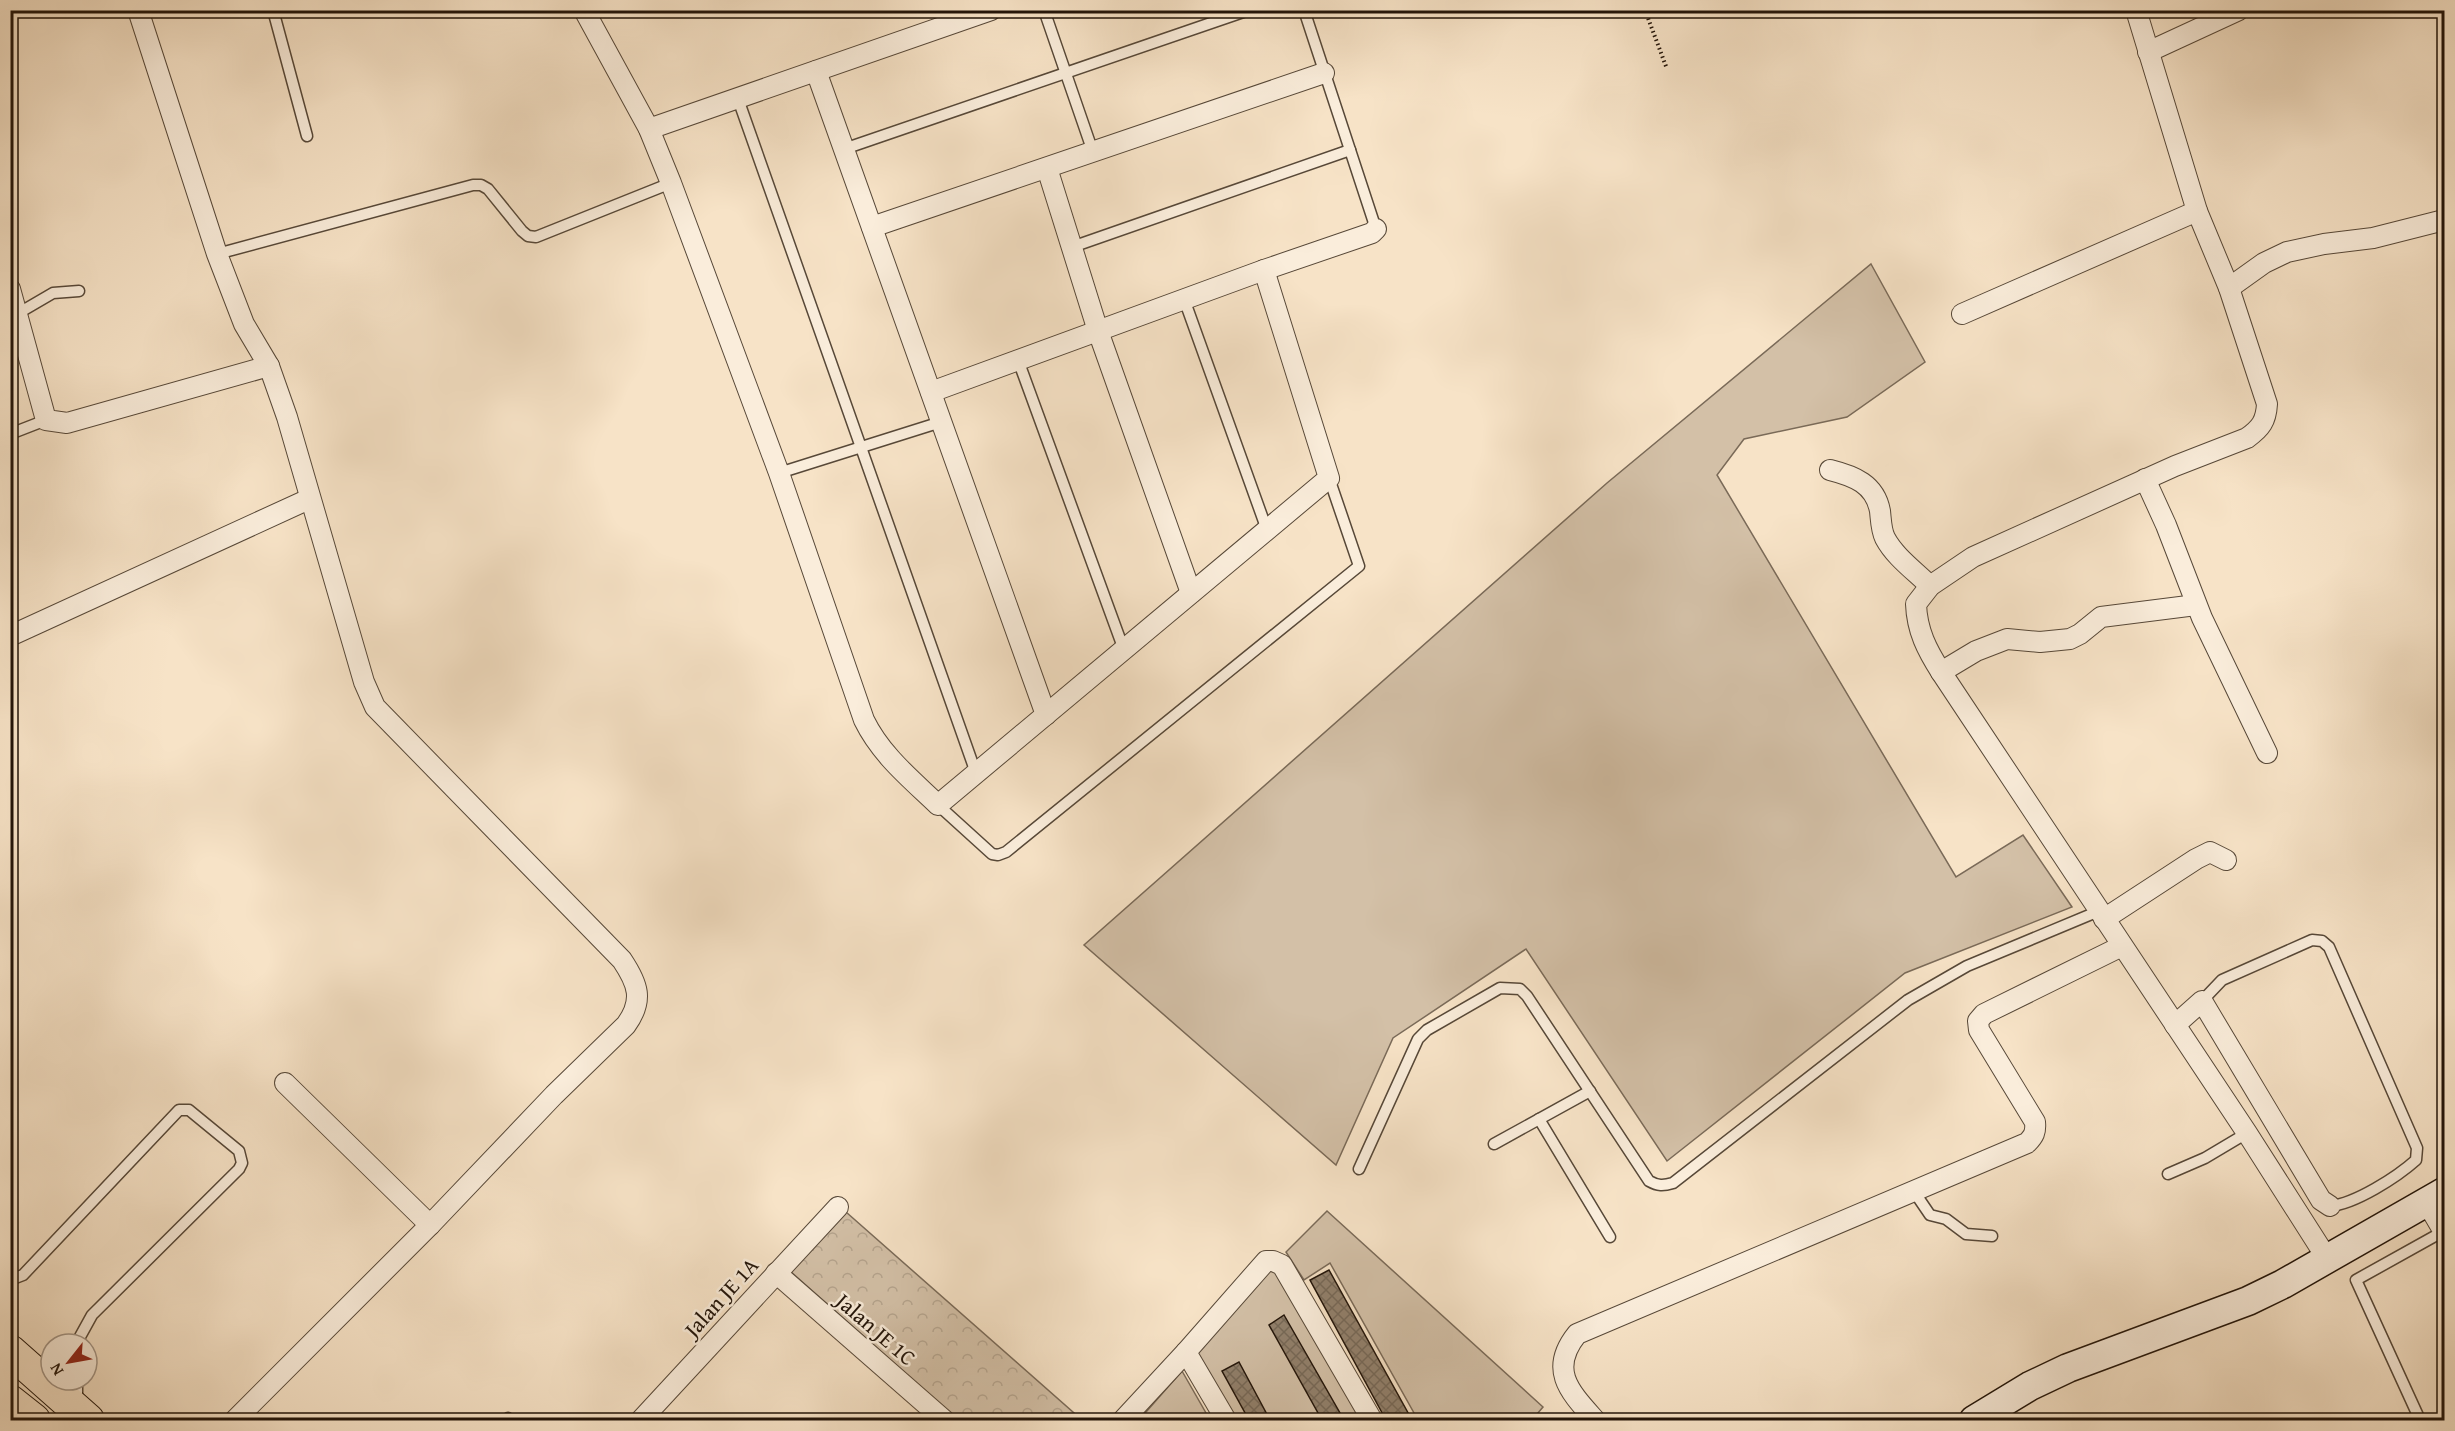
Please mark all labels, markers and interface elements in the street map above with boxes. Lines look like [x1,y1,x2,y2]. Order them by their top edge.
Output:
street label: Jalan JE 1A [674,1249,766,1346]
street label: Jalan JE 1C [827,1283,923,1373]
north arrow [39,1332,99,1392]
text: N [43,1359,69,1380]

